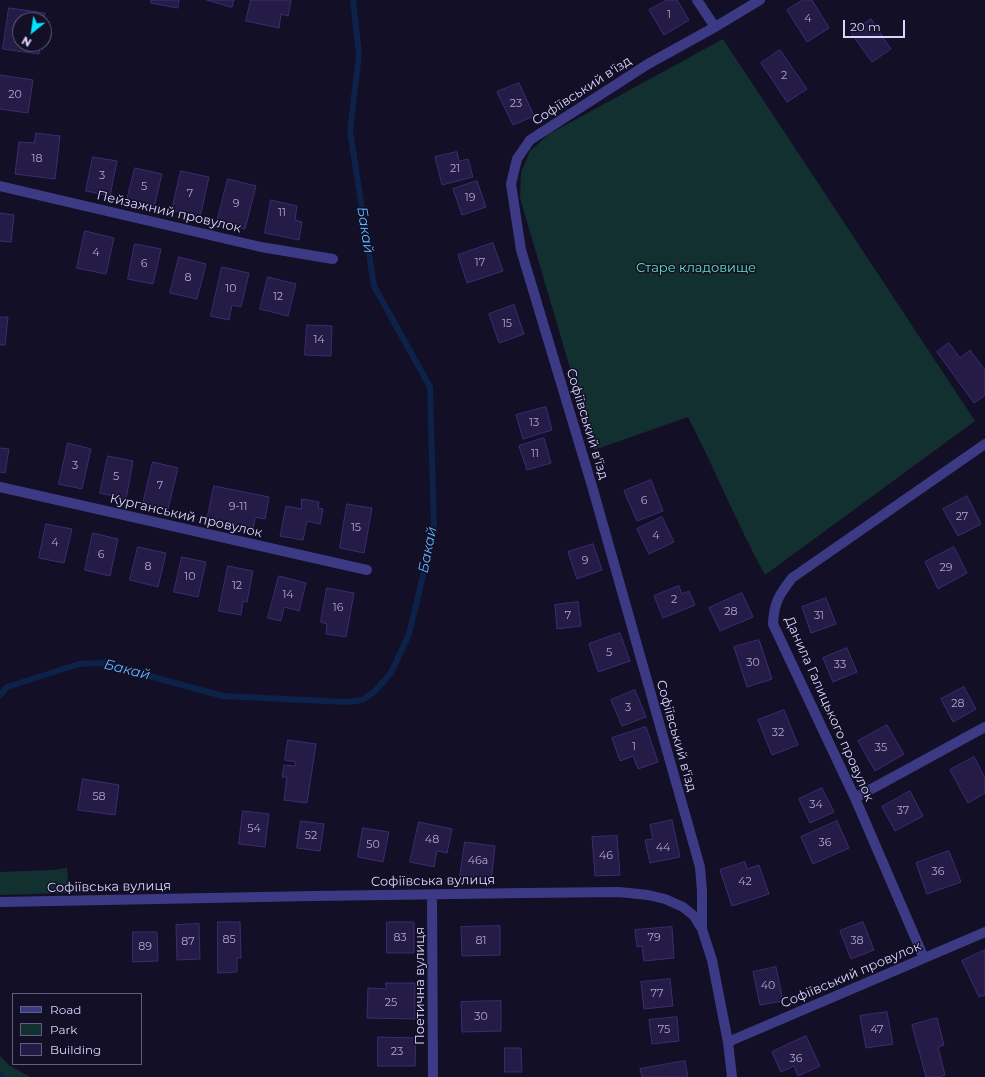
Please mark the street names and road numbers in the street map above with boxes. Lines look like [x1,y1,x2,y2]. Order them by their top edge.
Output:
street label: Софіївський в'їзд [529,53,635,129]
street label: Пейзажний провулок [95,188,243,236]
street label: Софіївський в'їзд [563,367,611,481]
street label: Курганський провулок [108,491,264,541]
street label: Данила Галицького провулок [781,614,877,804]
street label: Софіївський в'їзд [653,678,699,794]
street label: Софіївська вулиця [371,872,495,890]
street label: Софіївська вулиця [47,878,171,896]
street label: Поетична вулиця [412,927,428,1045]
street label: Софіївський провулок [779,938,923,1012]

